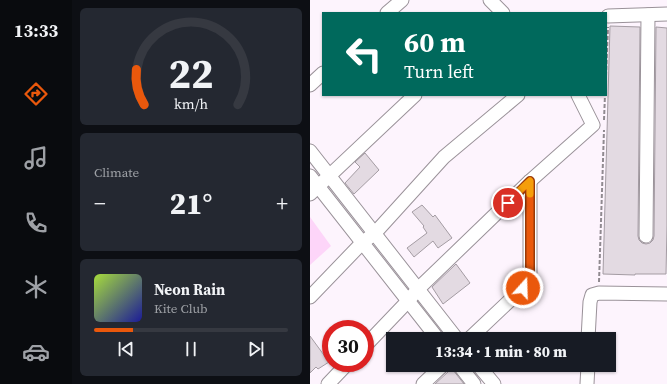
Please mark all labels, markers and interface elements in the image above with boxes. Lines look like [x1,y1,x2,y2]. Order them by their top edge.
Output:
text: 13:33 [14,18,58,43]
text: 60 m [404,23,466,61]
icon: left [338,28,390,80]
text: 22 [168,44,214,101]
text: Turn left [404,59,474,84]
icon: directions [22,80,50,108]
text: km/h [174,93,208,113]
icon: music [22,144,50,172]
text: Climate [94,164,139,181]
text: 21° [170,183,212,224]
pin [491,186,525,220]
text: − [94,188,106,218]
text: + [276,188,288,218]
icon: arrive [497,192,519,214]
icon: phone [22,209,50,237]
position arrow [502,267,544,309]
icon: climate [22,273,50,301]
text: Neon Rain [154,279,225,300]
text: Kite Club [154,300,207,317]
speed limit sign: 30 [322,320,374,372]
icon: car [22,338,50,366]
icon: previous [115,338,137,360]
icon: pause [180,338,202,360]
icon: next [245,338,267,360]
text: 13:34 · 1 min · 80 m [435,341,567,362]

